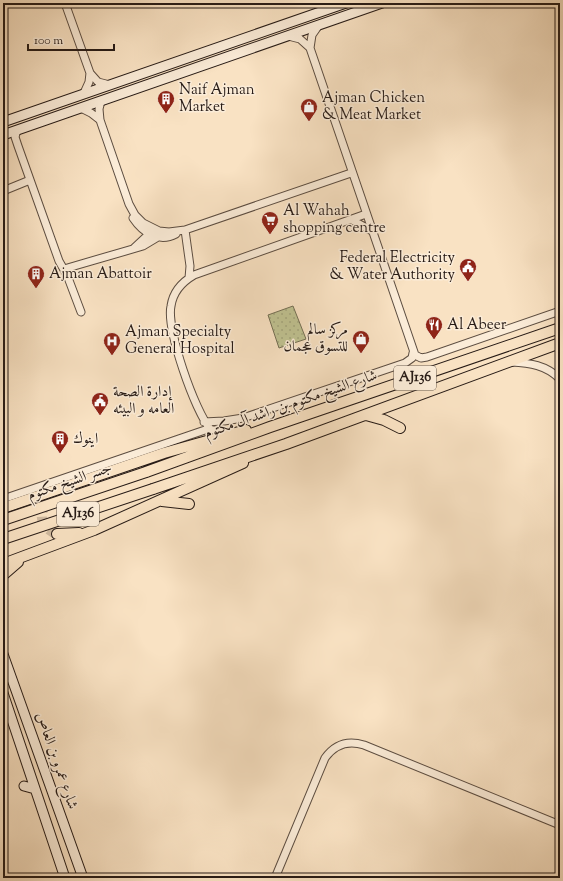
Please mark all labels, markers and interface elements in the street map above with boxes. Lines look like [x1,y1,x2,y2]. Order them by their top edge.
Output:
scale bar [28,26,114,52]
text: 100 m [34,32,63,50]
place label: Naif Ajman Market [179,80,255,118]
place label: Ajman Chicken & Meat Market [322,88,425,126]
building icon: Naif Ajman Market [156,89,176,114]
shop icon: Ajman Chicken & Meat Market [299,97,319,122]
place label: Al Wahah shopping centre [283,201,386,239]
supermarket icon: Al Wahah shopping centre [260,210,280,235]
place label: Federal Electricity & Water Authority [329,248,456,286]
public building icon: Federal Electricity & Water Authority [458,257,478,282]
building icon: Ajman Abattoir [26,264,46,289]
place label: Ajman Abattoir [49,264,152,285]
restaurant icon: Al Abeer [424,315,444,340]
place label: Al Abeer [447,315,507,336]
place label: مركز سالم للتسوق عجمان [283,320,348,358]
place label: Ajman Specialty General Hospital [125,322,235,360]
shop icon: مركز سالم للتسوق عجمان [351,329,371,354]
hospital icon: Ajman Specialty General Hospital [102,331,122,356]
street label: شارع الشيخ مكتوم بن راشد آل مكتوم [202,365,381,446]
road number: AJ136 [394,366,436,390]
place label: إدارة الصحة العامه و البيئه [113,382,174,420]
public building icon: إدارة الصحة العامه و البيئه [90,391,110,416]
building icon: اينوك [50,429,70,454]
place label: اينوك [73,429,98,450]
street label: جسر الشيخ مكتوم [25,458,116,508]
road number: AJ136 [57,502,99,526]
street label: شارع عمرو بن العاص [29,710,82,813]

